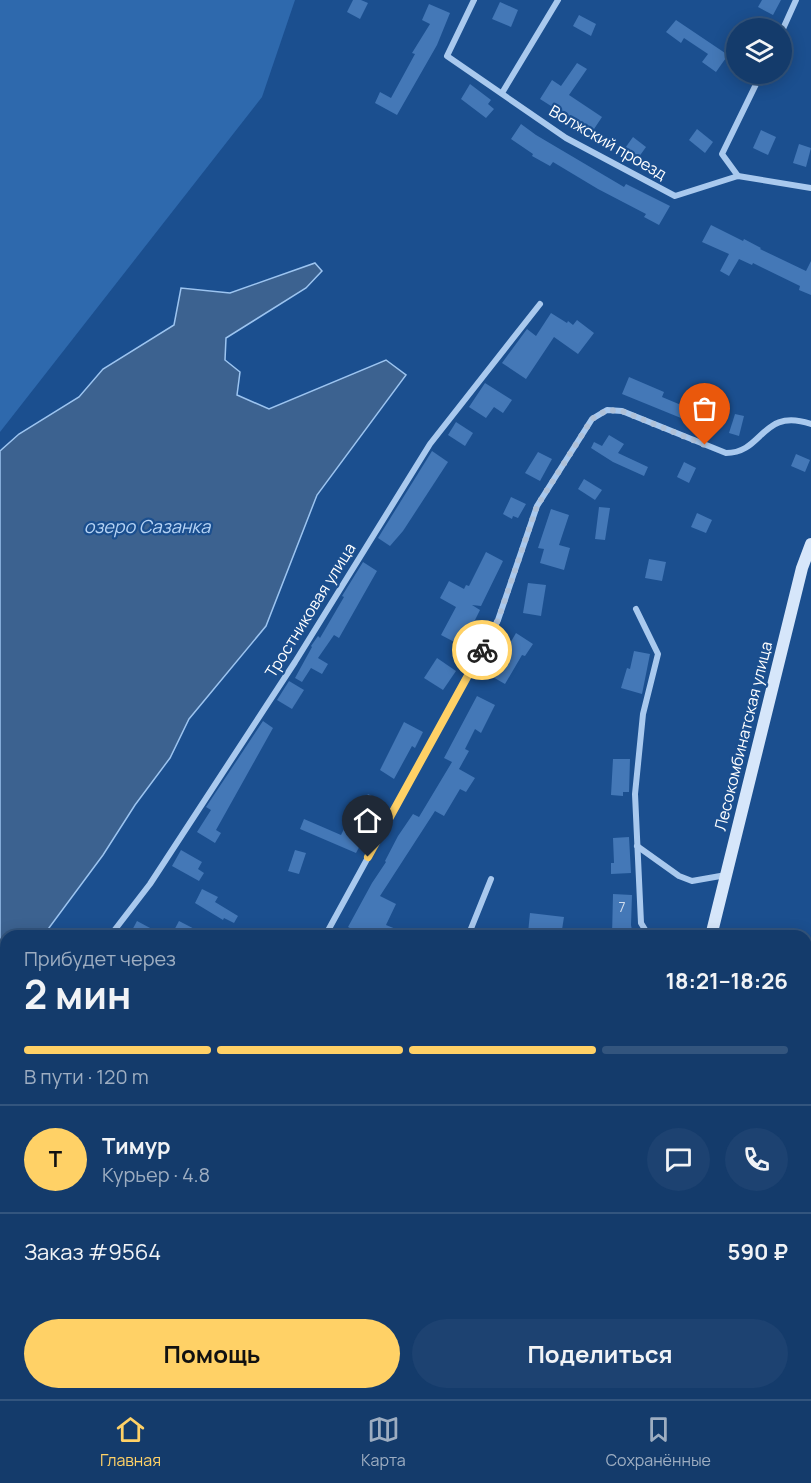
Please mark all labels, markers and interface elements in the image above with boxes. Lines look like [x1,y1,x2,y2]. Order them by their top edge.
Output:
map controls [726,18,792,84]
button: layers [726,18,792,84]
street label: Волжский проезд [545,99,671,185]
pin [679,383,730,445]
icon: bag [688,392,721,425]
water label: озеро Сазанка [84,514,211,538]
street label: Тростниковая улица [260,538,360,682]
courier [452,620,512,680]
icon: bike [466,634,499,667]
street label: Лесокомбинатская улица [709,639,777,833]
pin [342,795,393,857]
icon: home [351,804,384,837]
house number: 7 [618,897,626,916]
text: Прибудет через [24,945,176,972]
text: 18:21–18:26 [665,966,788,996]
text: 2 мин [24,967,131,1021]
text: В пути · 120 m [24,1063,149,1090]
button: chat [647,1128,710,1191]
button: phone [725,1128,788,1191]
text: Тимур [102,1131,171,1161]
text: Т [49,1144,62,1174]
text: Курьер · 4.8 [102,1161,210,1188]
text: Заказ #9564 [24,1237,161,1267]
text: 590 ₽ [727,1237,788,1267]
button: Помощь [24,1319,400,1388]
button: Поделиться [412,1319,788,1388]
tab: Главная [100,1413,161,1471]
tab: Карта [361,1413,406,1471]
tab: Сохранённые [606,1413,711,1471]

